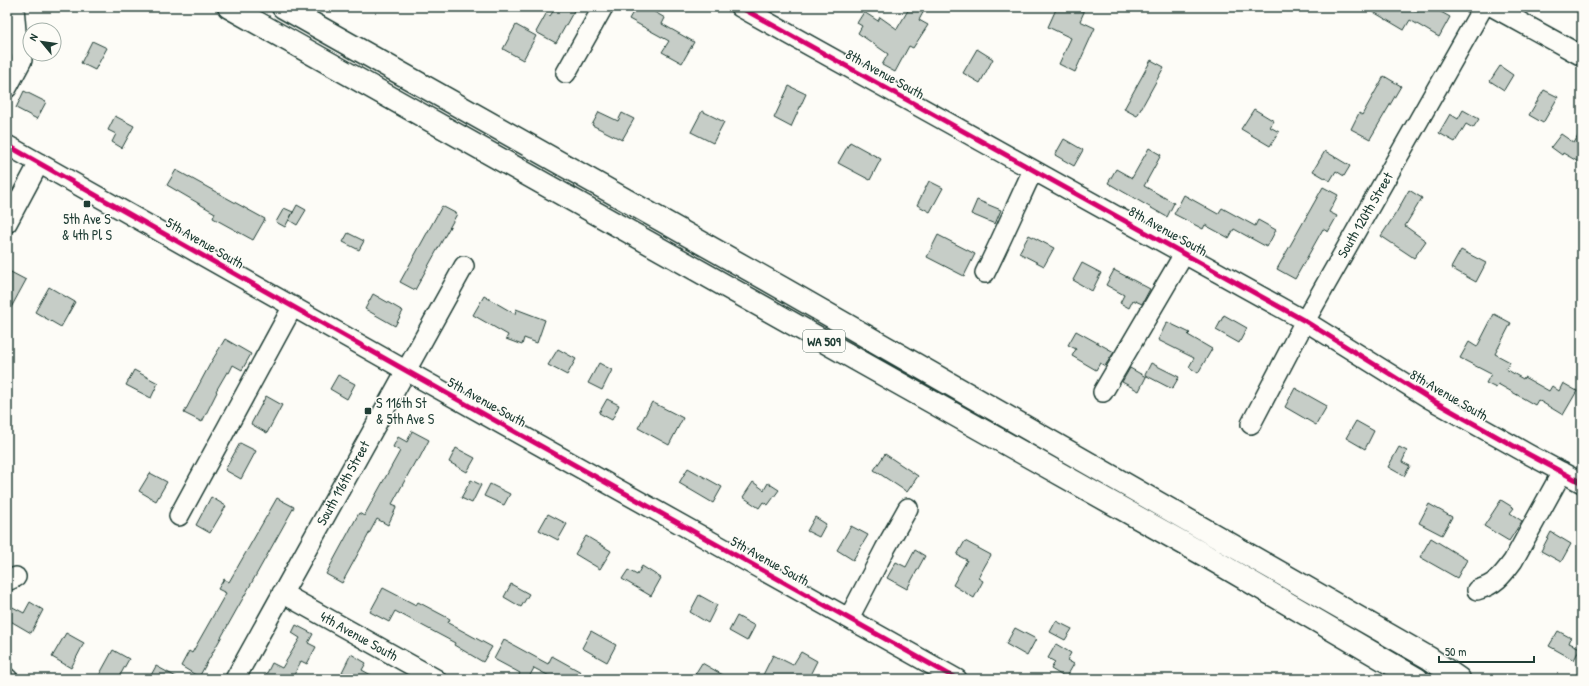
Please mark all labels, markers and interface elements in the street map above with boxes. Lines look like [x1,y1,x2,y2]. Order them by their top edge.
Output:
north arrow [22,22,62,62]
text: N [26,31,41,43]
street label: 8th Avenue South [843,44,928,103]
street label: South 120th Street [1332,168,1397,261]
marker: 5th Ave S & 4th Pl S [82,199,92,209]
street label: 8th Avenue South [1126,201,1211,260]
place label: 5th Ave S & 4th Pl S [62,209,113,244]
street label: 5th Avenue South [163,213,248,273]
road number: WA 509 [803,330,845,352]
street label: 8th Avenue South [1407,365,1492,425]
street label: 5th Avenue South [445,372,530,431]
place label: S 116th St & 5th Ave S [376,393,435,428]
marker: S 116th St & 5th Ave S [363,406,373,416]
street label: South 116th Street [312,437,374,528]
street label: 5th Avenue South [728,531,813,590]
street label: 4th Avenue South [317,606,402,665]
scale bar [1439,638,1534,664]
text: 50 m [1445,643,1466,660]

